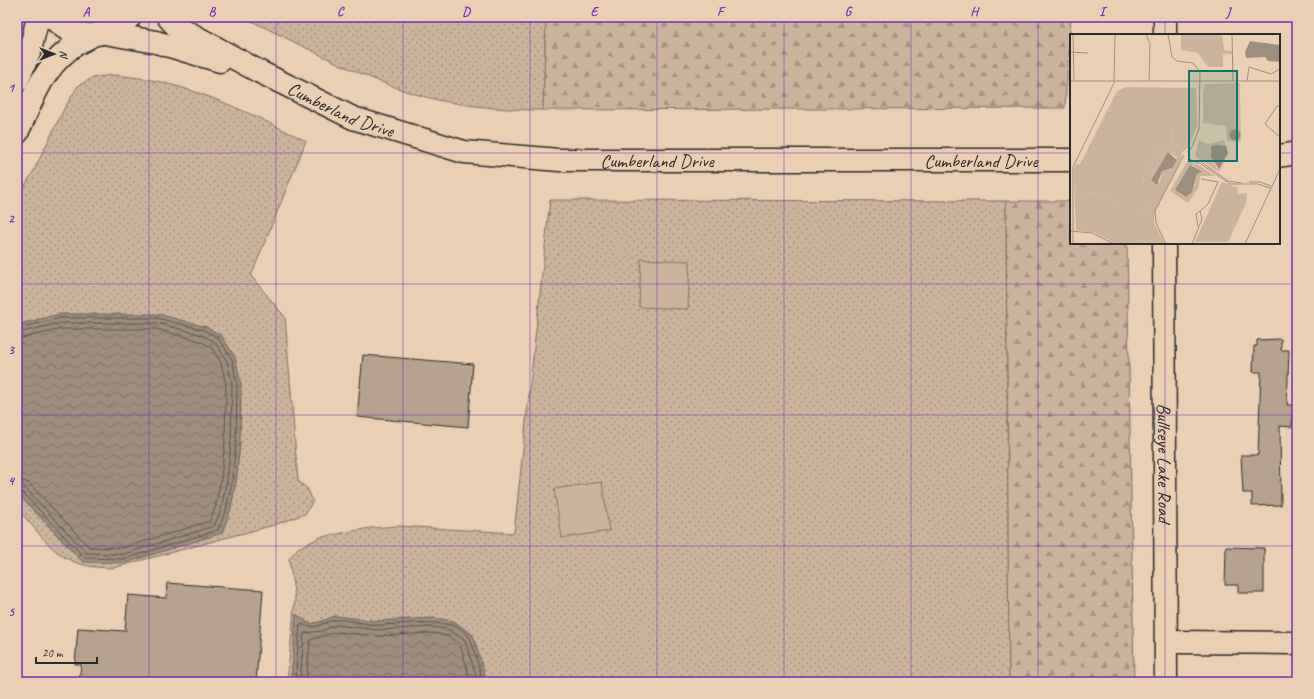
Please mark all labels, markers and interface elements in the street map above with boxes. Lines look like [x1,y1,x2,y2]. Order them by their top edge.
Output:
text: A [83,4,91,20]
text: B [209,4,217,20]
text: C [337,4,345,20]
text: D [462,4,471,20]
text: E [591,4,600,20]
text: F [717,4,726,20]
text: G [845,4,853,20]
text: H [970,4,980,20]
text: I [1099,4,1108,20]
text: J [1225,4,1232,20]
north arrow [34,34,74,74]
inset map [1070,34,1280,244]
text: N [57,51,71,60]
street label: Cumberland Drive [283,77,398,143]
text: 1 [8,80,16,96]
street label: Cumberland Drive [600,149,716,173]
street label: Cumberland Drive [924,149,1040,173]
text: 2 [8,211,15,227]
text: 3 [8,342,15,358]
street label: Bullseye Lake Road [1152,403,1176,525]
text: 4 [8,473,16,489]
text: 5 [8,604,15,620]
scale bar [36,639,97,665]
text: 20 m [42,645,64,661]

